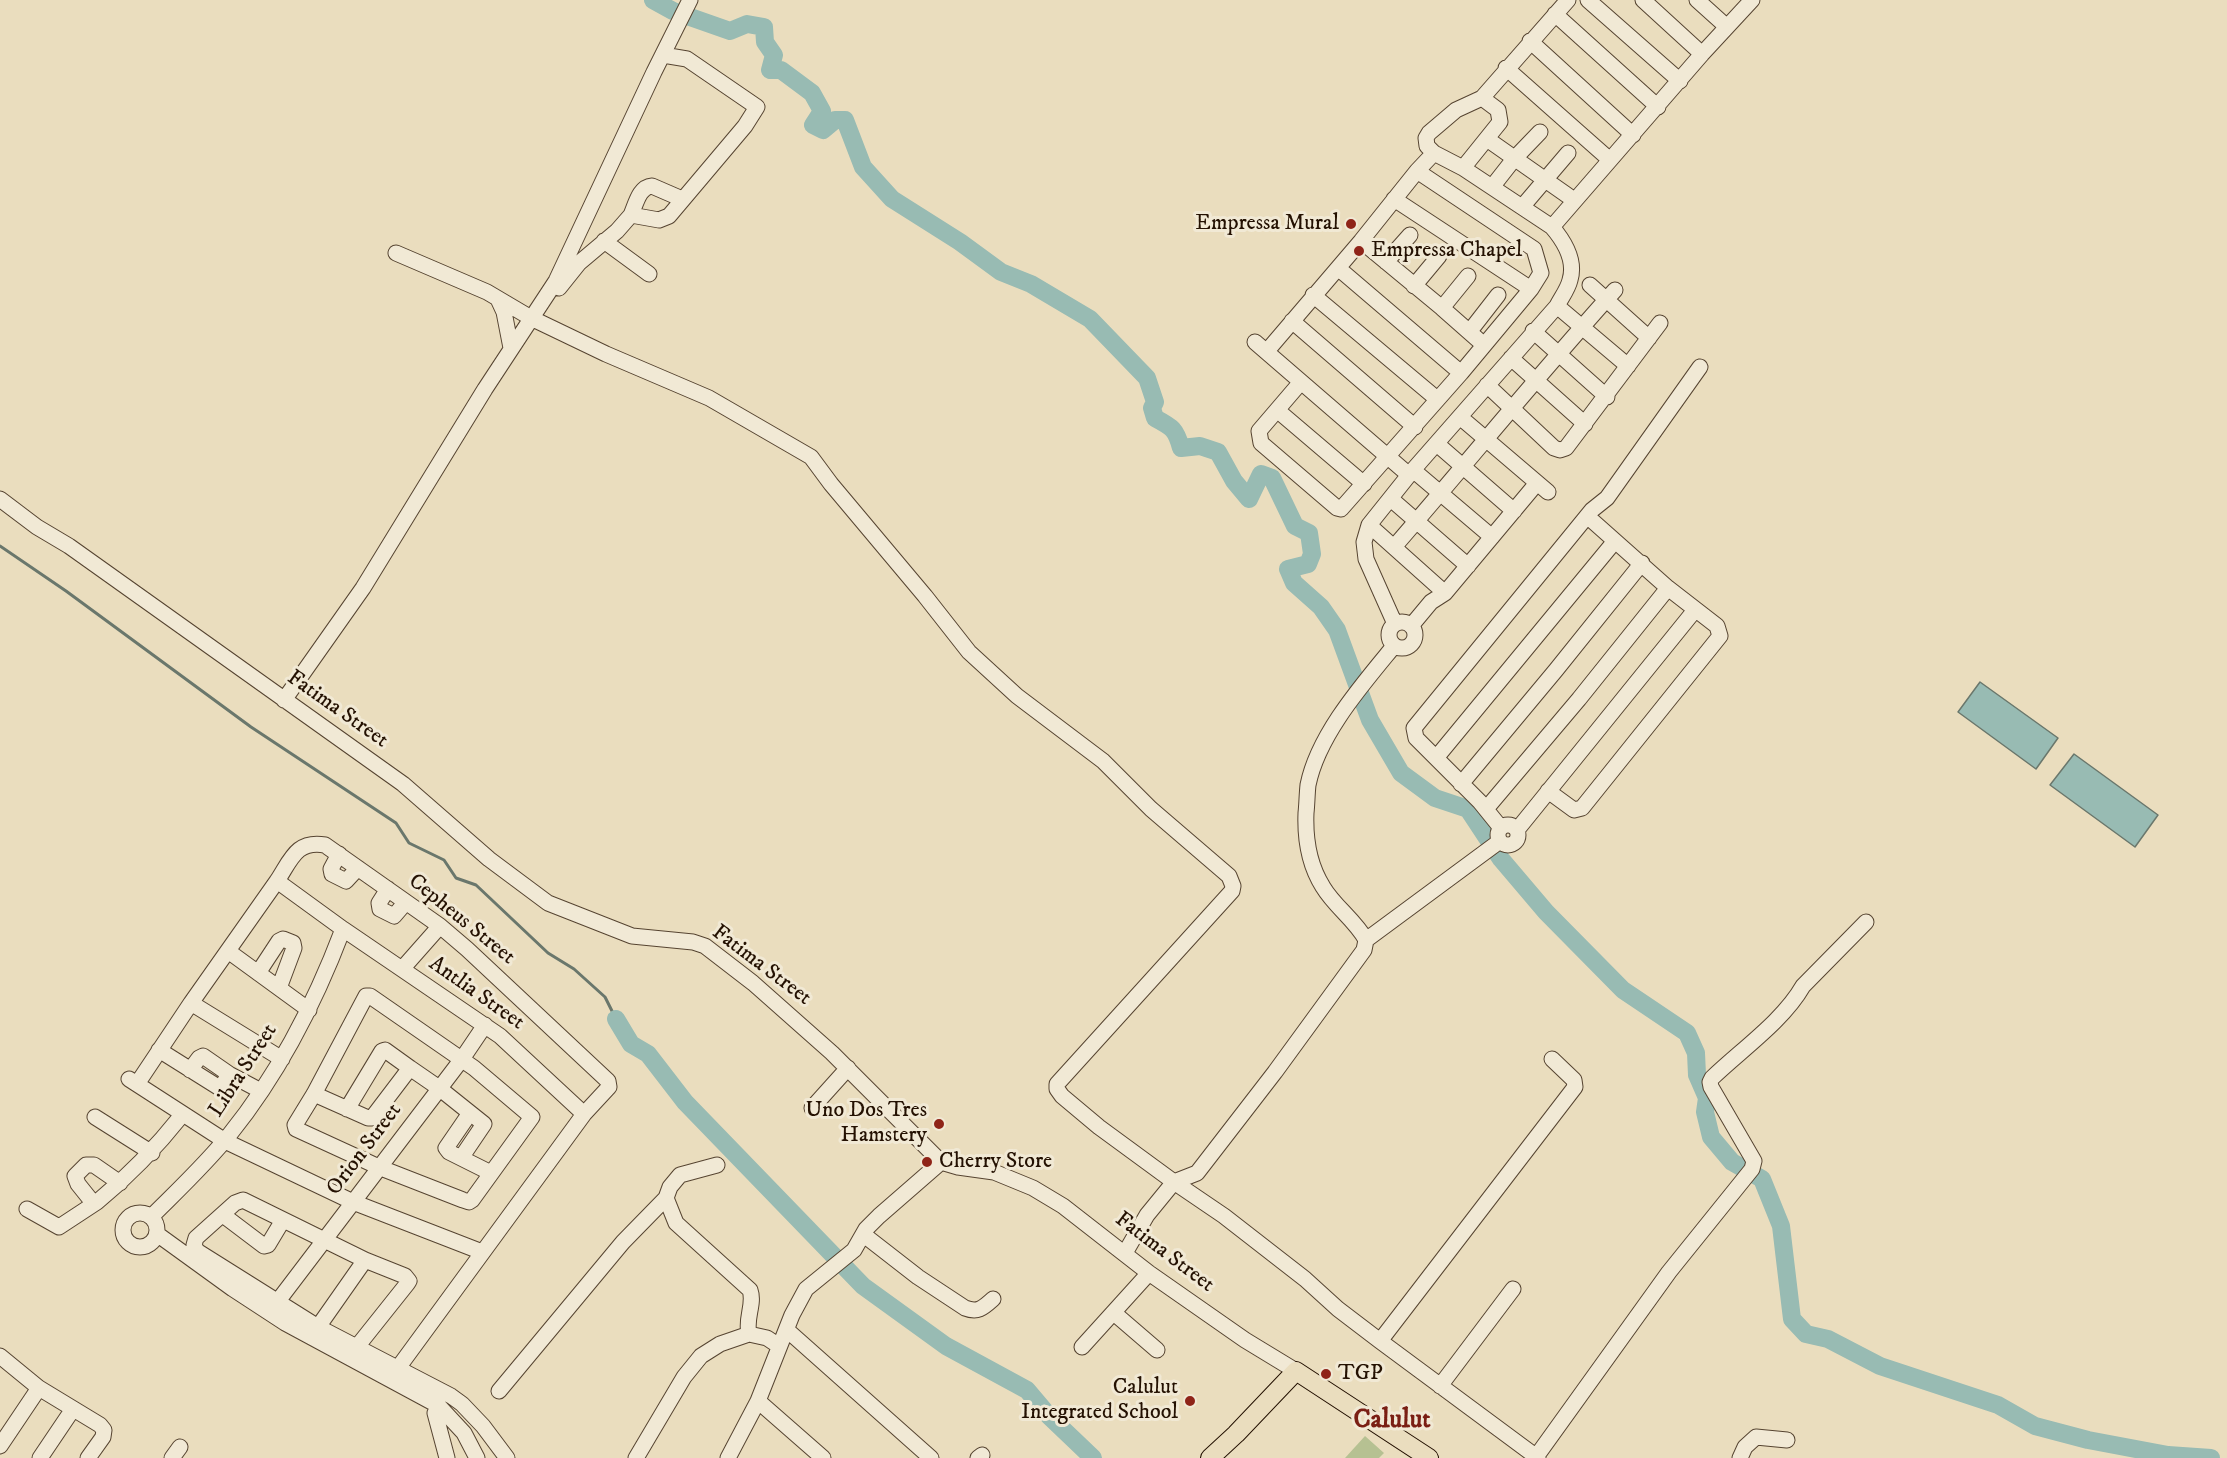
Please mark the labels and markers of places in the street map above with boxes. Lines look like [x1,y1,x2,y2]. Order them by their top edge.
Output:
place label: Empressa Mural [1195,211,1339,237]
marker: Empressa Mural [1344,217,1358,231]
place label: Empressa Chapel [1371,238,1522,264]
marker: Empressa Chapel [1352,244,1366,258]
place label: Uno Dos Tres Hamstery [805,1098,927,1150]
marker: Uno Dos Tres Hamstery [932,1117,946,1131]
place label: Cherry Store [939,1149,1052,1175]
marker: Cherry Store [920,1155,934,1169]
place label: TGP [1338,1361,1383,1387]
marker: TGP [1319,1367,1333,1381]
place label: Calulut Integrated School [1021,1375,1178,1426]
marker: Calulut Integrated School [1183,1394,1197,1408]

